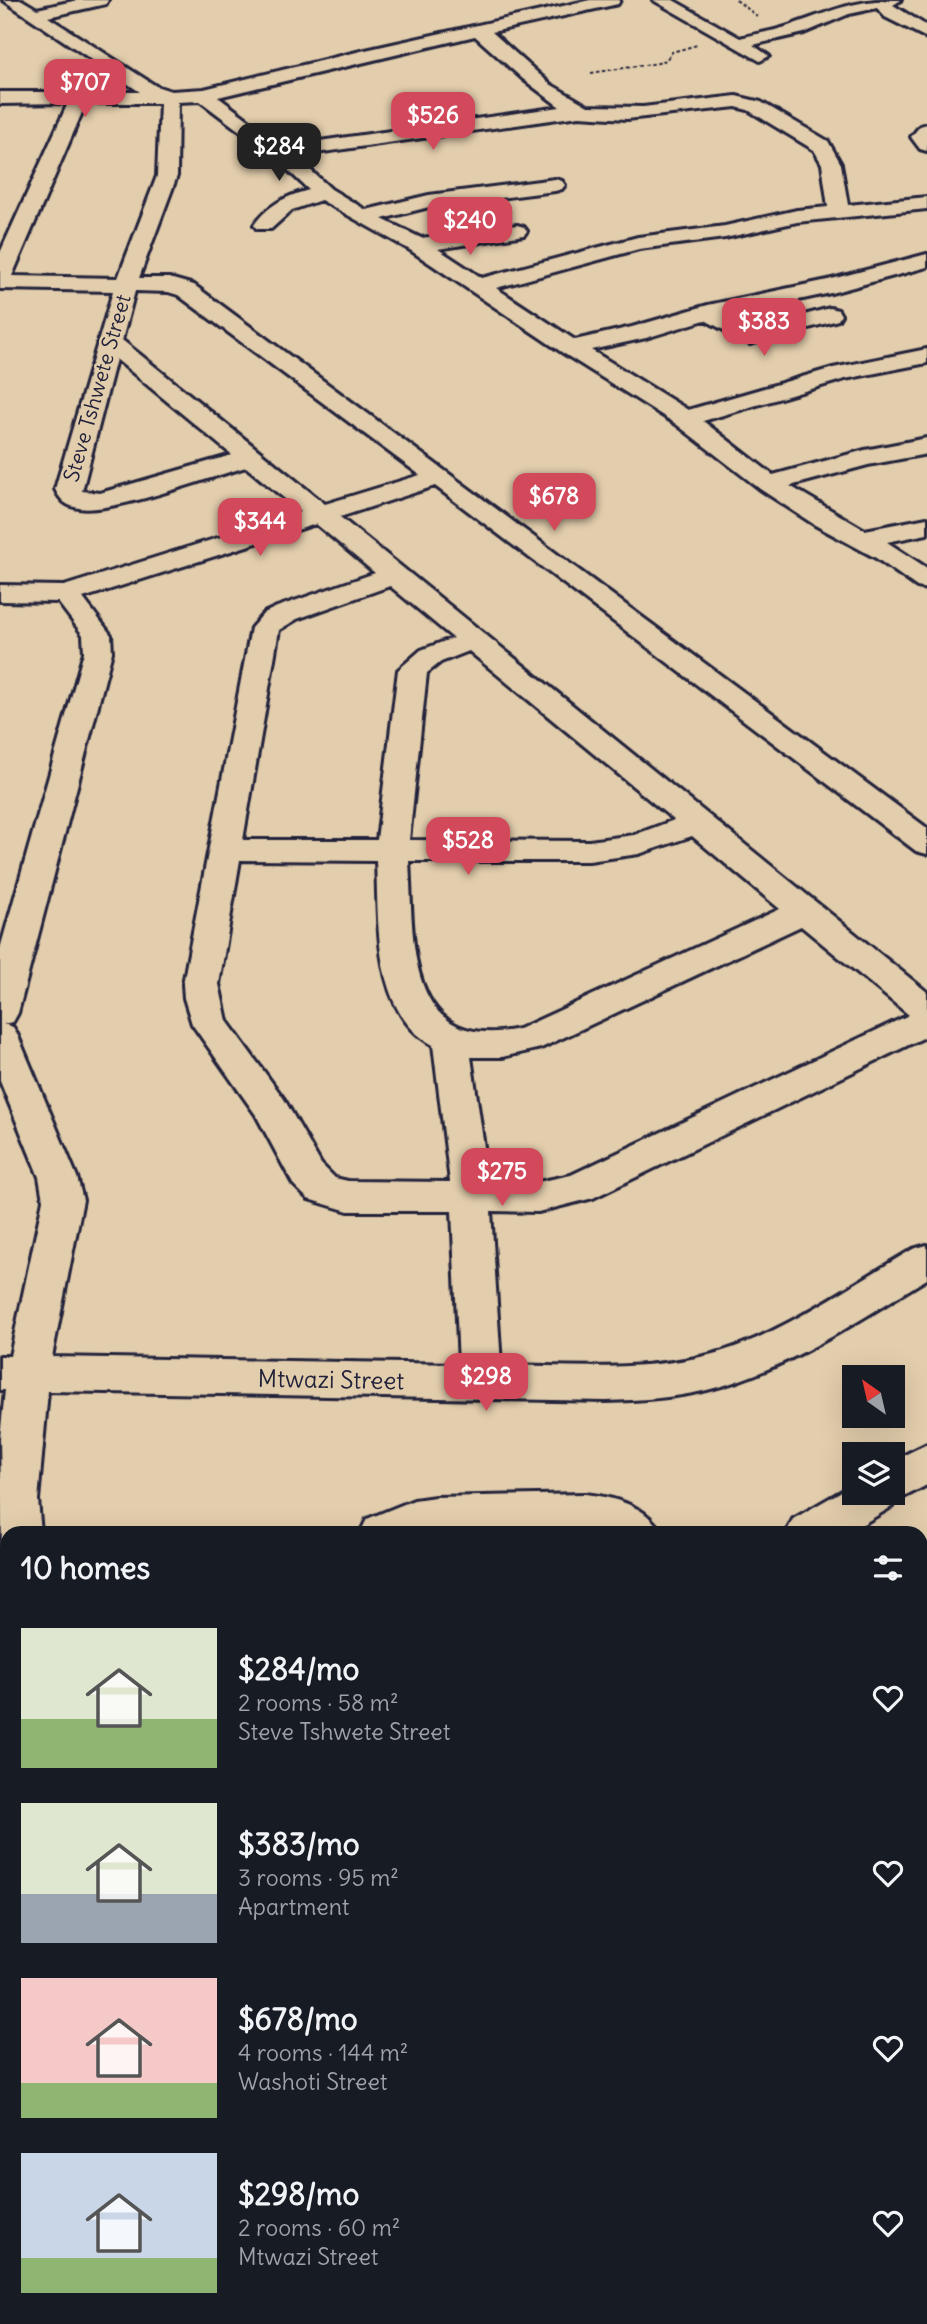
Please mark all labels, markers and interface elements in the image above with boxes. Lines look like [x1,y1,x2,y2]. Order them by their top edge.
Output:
pin: $707 [44,60,126,119]
text: $707 [60,67,110,96]
pin: $526 [392,92,474,152]
text: $526 [407,100,459,129]
pin: $284 [238,124,320,183]
text: $284 [253,131,305,160]
pin: $240 [429,198,511,257]
text: $240 [443,205,497,234]
street label: Steve Tshwete Street [57,291,137,485]
pin: $383 [723,298,805,358]
text: $383 [738,306,790,335]
pin: $678 [513,474,595,533]
text: $678 [529,481,579,510]
pin: $344 [219,498,301,558]
text: $344 [234,506,286,535]
pin: $528 [427,818,509,877]
text: $528 [442,825,494,854]
pin: $275 [461,1148,543,1208]
text: $275 [477,1156,527,1185]
pin: $298 [445,1354,527,1413]
text: $298 [460,1361,512,1390]
street label: Mtwazi Street [257,1363,405,1395]
north arrow [842,1365,905,1428]
map controls [842,1365,905,1505]
button: layers [842,1442,905,1505]
text: 10 homes [21,1549,150,1587]
icon: filters [869,1549,907,1587]
text: $284/mo [238,1650,359,1688]
icon: home [77,1656,161,1740]
icon: heart [869,1679,907,1717]
text: 2 rooms · 58 m² [238,1688,399,1717]
text: Steve Tshwete Street [238,1717,450,1746]
text: $383/mo [238,1825,360,1863]
icon: home [77,1831,161,1915]
icon: heart [869,1854,907,1892]
text: 3 rooms · 95 m² [238,1863,399,1892]
text: Apartment [238,1892,350,1921]
text: $678/mo [238,2000,358,2038]
icon: home [77,2006,161,2090]
icon: heart [869,2029,907,2067]
text: 4 rooms · 144 m² [238,2038,408,2067]
text: Washoti Street [238,2067,388,2096]
text: $298/mo [238,2175,359,2213]
icon: home [77,2181,161,2265]
icon: heart [869,2204,907,2242]
text: 2 rooms · 60 m² [238,2213,400,2242]
text: Mtwazi Street [238,2242,379,2271]

